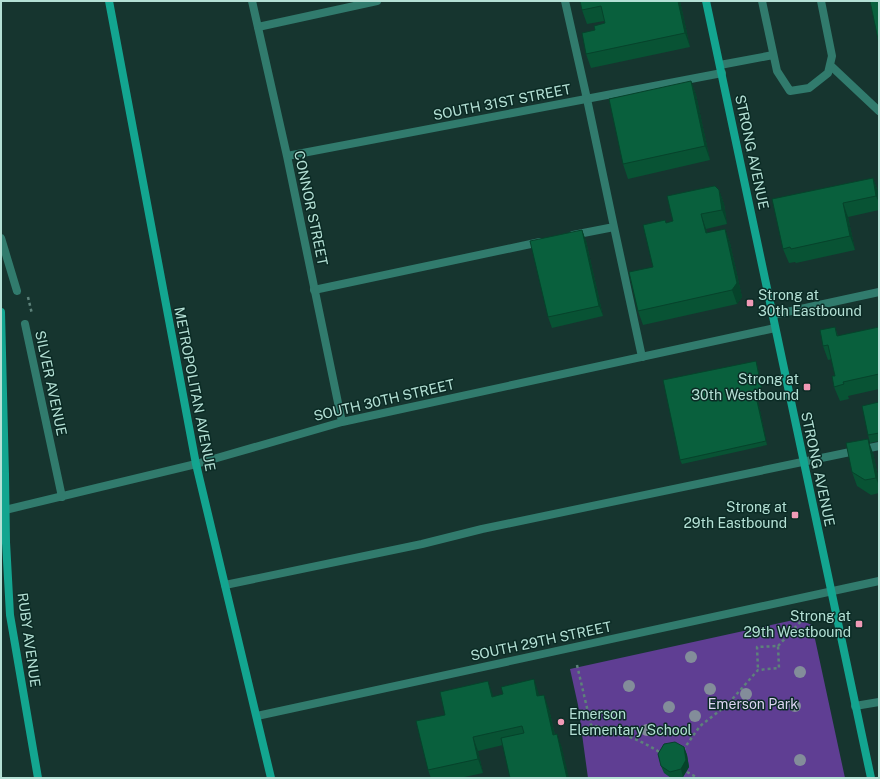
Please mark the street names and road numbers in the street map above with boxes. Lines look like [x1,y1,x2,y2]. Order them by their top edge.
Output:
street label: SOUTH 31ST STREET [432,81,572,123]
street label: STRONG AVENUE [732,93,772,211]
street label: CONNOR STREET [291,149,331,267]
street label: METROPOLITAN AVENUE [171,306,219,472]
street label: SILVER AVENUE [32,329,70,437]
street label: SOUTH 30TH STREET [312,376,456,424]
street label: STRONG AVENUE [798,410,838,528]
street label: RUBY AVENUE [14,592,44,688]
street label: SOUTH 29TH STREET [469,618,613,664]

